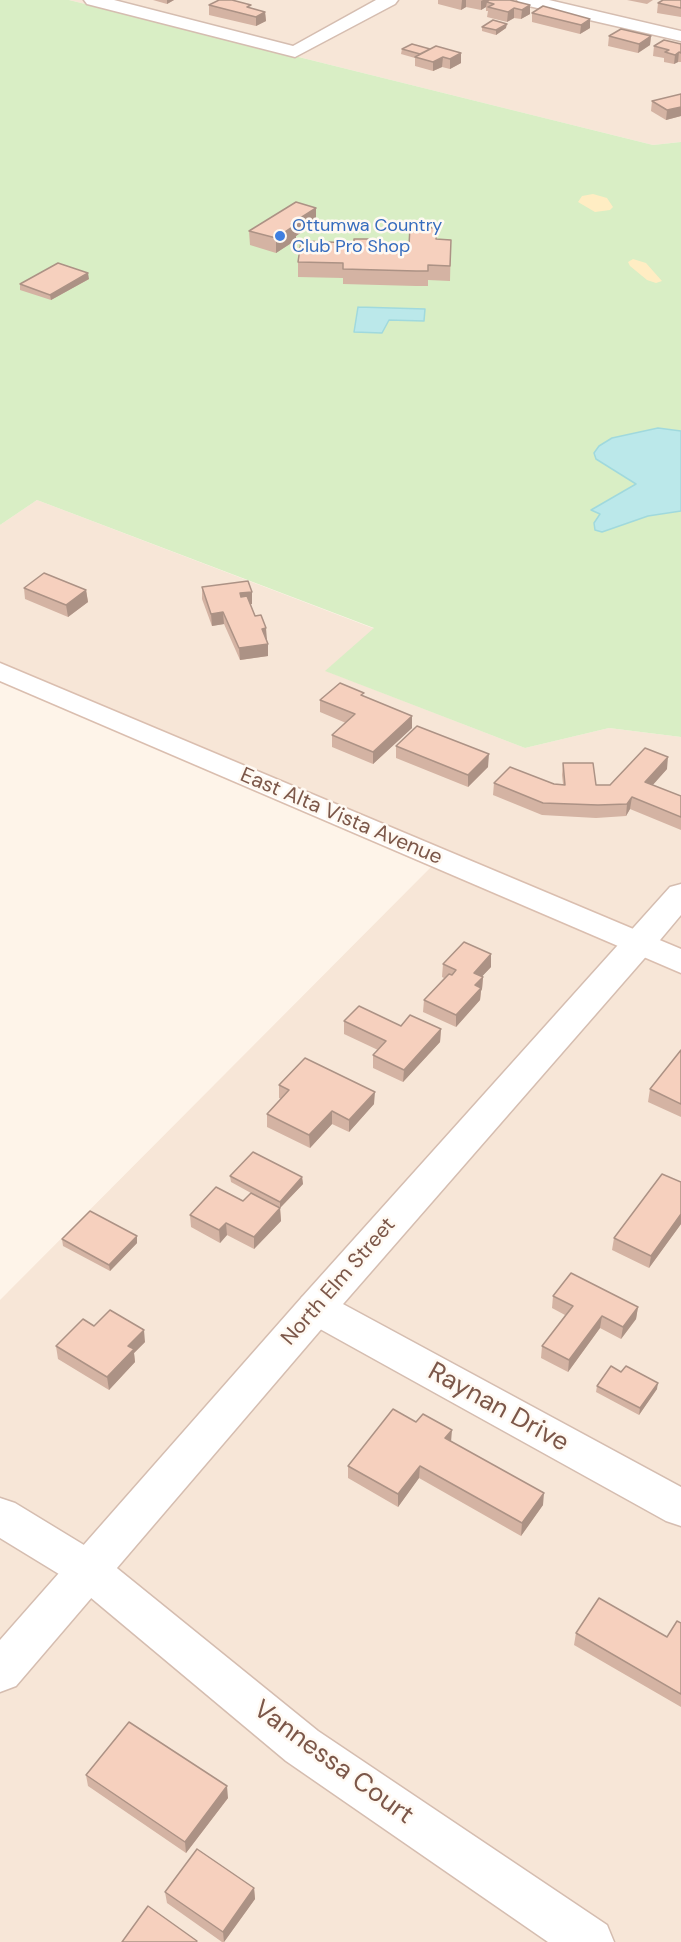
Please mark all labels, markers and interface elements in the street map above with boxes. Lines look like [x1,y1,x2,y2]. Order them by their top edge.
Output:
place label: Ottumwa Country Club Pro Shop [292,215,442,258]
marker: Ottumwa Country Club Pro Shop [273,229,287,243]
street label: East Alta Vista Avenue [236,763,446,871]
street label: North Elm Street [277,1213,401,1351]
street label: Raynan Drive [422,1357,574,1459]
street label: Vannessa Court [247,1694,419,1832]

